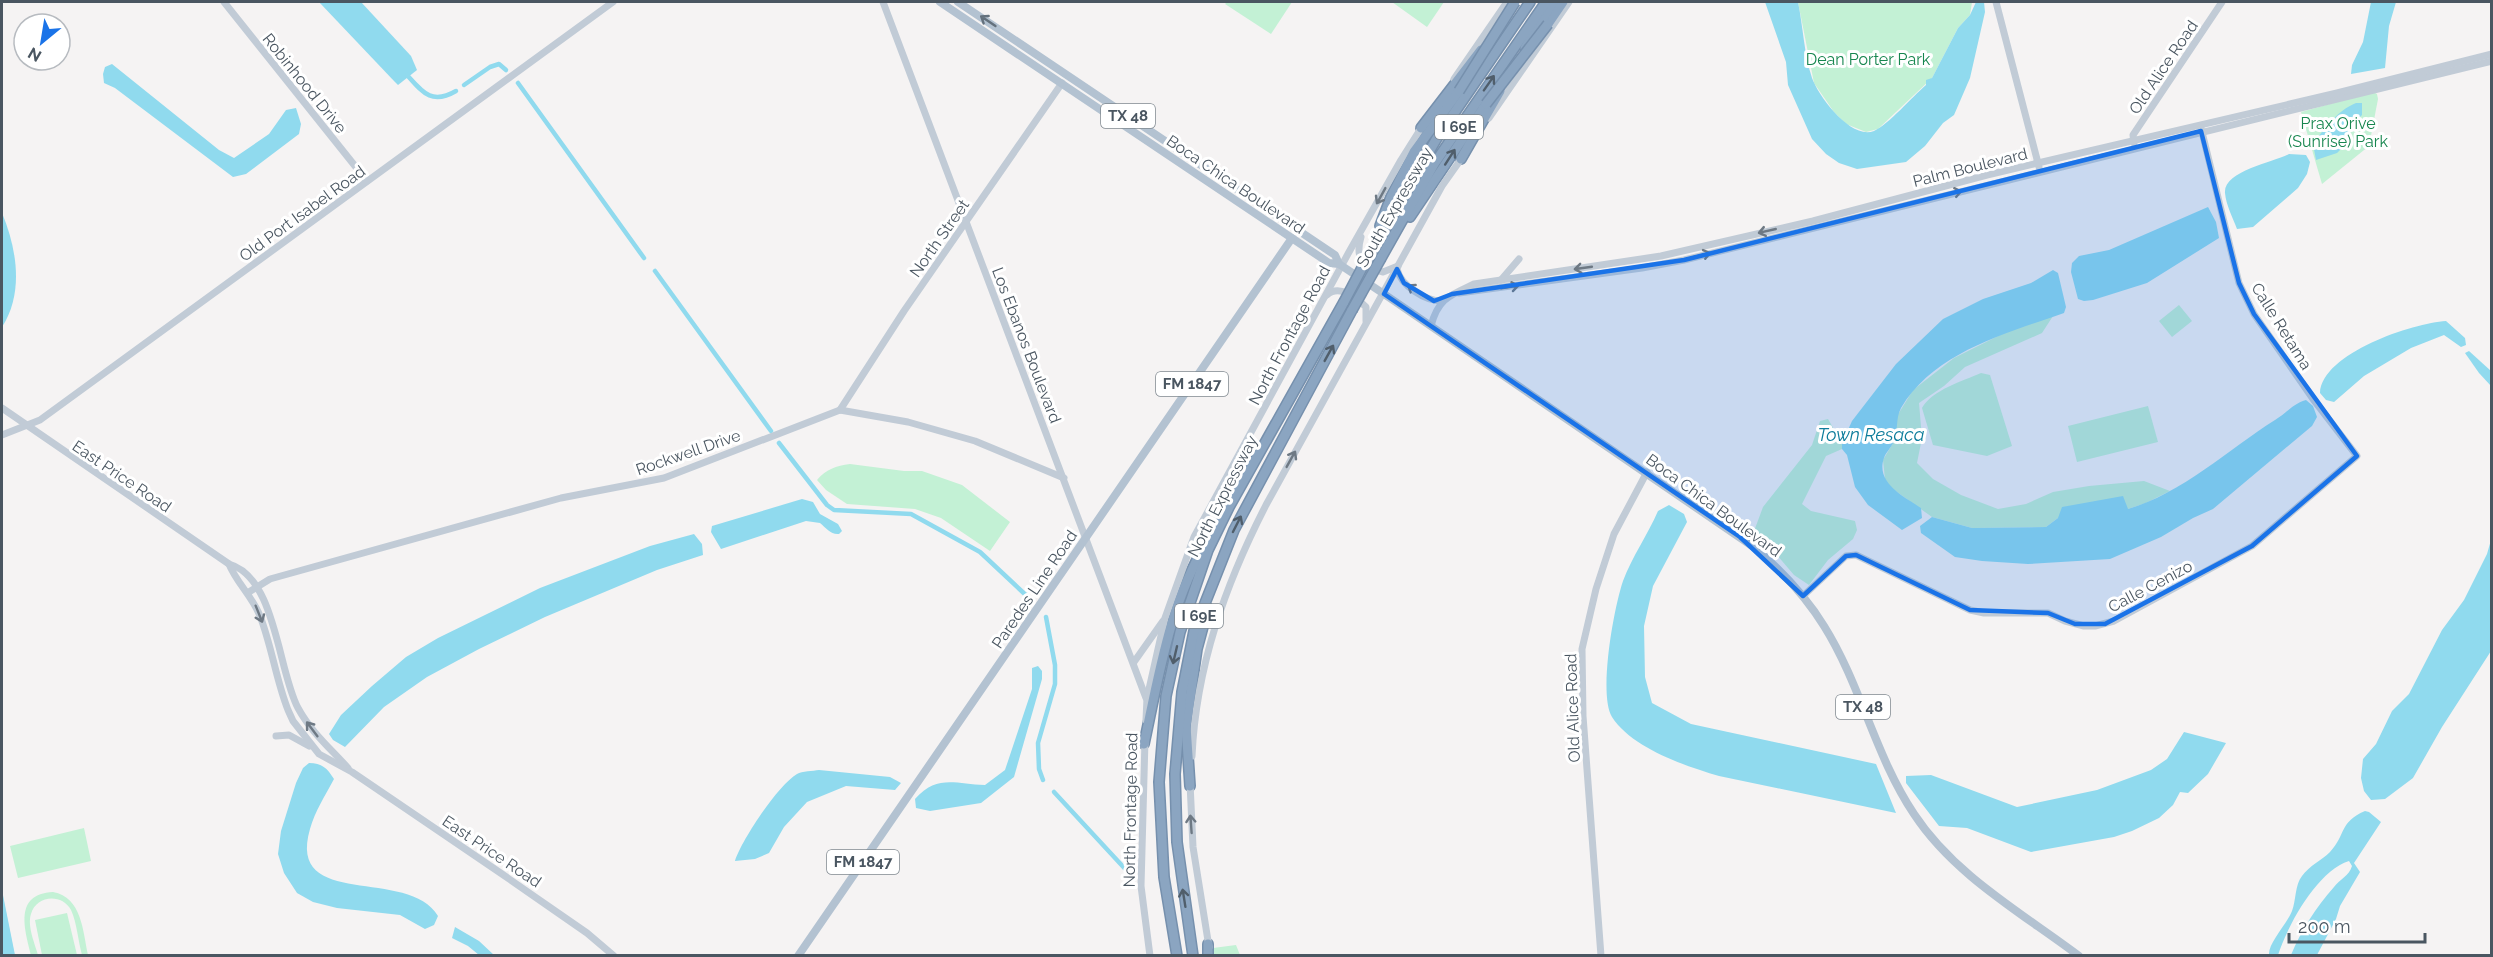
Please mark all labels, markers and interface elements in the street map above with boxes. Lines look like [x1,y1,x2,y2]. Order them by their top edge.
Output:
north arrow [12,12,72,72]
one-way arrow [980,15,997,27]
street label: Old Alice Road [2125,17,2202,118]
street label: Robinhood Drive [259,30,351,137]
text: N [25,43,45,66]
park label: Dean Porter Park [1806,50,1931,69]
one-way arrow [1483,75,1495,91]
road number: TX 48 [1101,104,1155,128]
park label: Prax Orive (Sunrise) Park [2288,114,2388,151]
road number: I 69E [1435,115,1483,139]
street label: Boca Chica Boulevard [1163,131,1309,238]
street label: South Expressway [1352,144,1437,271]
street label: Palm Boulevard [1911,144,2029,191]
one-way arrow [1443,149,1456,166]
street label: Old Port Isabel Road [236,161,369,265]
one-way arrow [1375,187,1387,204]
one-way arrow [1942,187,1962,198]
street label: North Street [906,195,974,281]
one-way arrow [1758,225,1777,237]
one-way arrow [1692,249,1711,260]
street label: North Frontage Road [1245,262,1334,408]
one-way arrow [1574,262,1594,273]
street label: Los Ebanos Boulevard [988,265,1065,426]
street label: Calle Retama [2247,279,2316,373]
one-way arrow [1500,282,1519,293]
one-way arrow [1407,284,1424,297]
one-way arrow [1324,344,1335,362]
road number: FM 1847 [1156,372,1228,396]
water label: Town Resaca [1818,424,1925,445]
street label: Rockwell Drive [633,426,743,479]
street label: North Expressway [1184,432,1261,560]
street label: East Price Road [69,436,175,517]
street label: Boca Chica Boulevard [1642,450,1785,561]
one-way arrow [1286,451,1297,469]
one-way arrow [1232,516,1243,534]
street label: Paredes Line Road [988,527,1081,652]
street label: Calle Cenizo [2105,556,2195,616]
one-way arrow [254,604,265,623]
road number: I 69E [1175,604,1223,628]
one-way arrow [1168,645,1180,664]
street label: Old Alice Road [1561,653,1584,763]
road number: TX 48 [1836,695,1890,719]
one-way arrow [306,721,319,737]
street label: North Frontage Road [1120,732,1141,888]
street label: East Price Road [439,811,545,892]
one-way arrow [1186,814,1197,834]
road number: FM 1847 [827,850,899,874]
one-way arrow [1178,888,1189,908]
scale bar [2289,906,2426,944]
text: 200 m [2298,916,2351,937]

